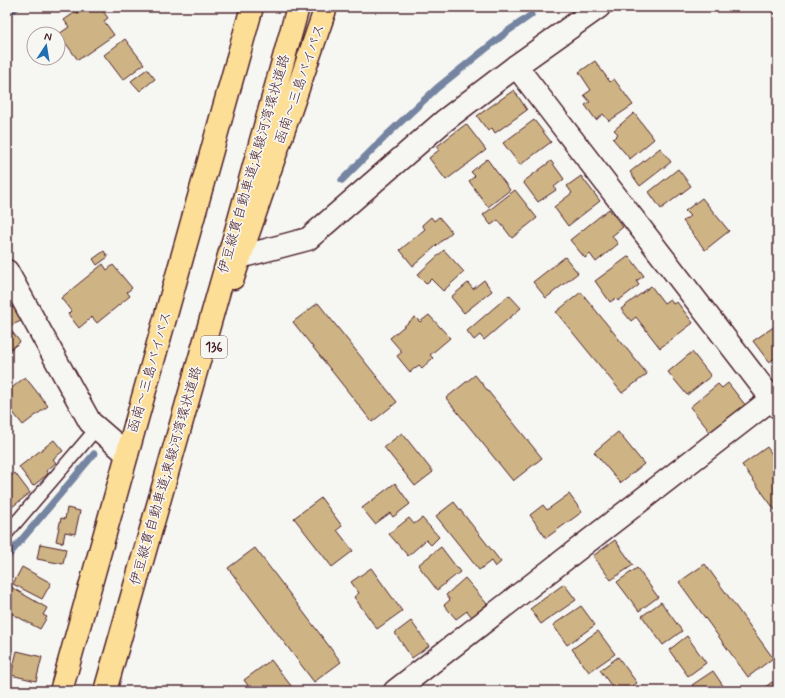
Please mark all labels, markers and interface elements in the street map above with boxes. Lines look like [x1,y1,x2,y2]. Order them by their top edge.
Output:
street label: 函南～三島バイパス [271,22,329,146]
north arrow [26,26,66,66]
text: N [43,30,53,45]
street label: 伊豆縦貫自動車道;東駿河湾環状道路 [214,52,294,276]
street label: 函南～三島バイパス [124,309,176,435]
road number: 136 [201,336,227,358]
street label: 伊豆縦貫自動車道;東駿河湾環状道路 [126,364,206,588]

